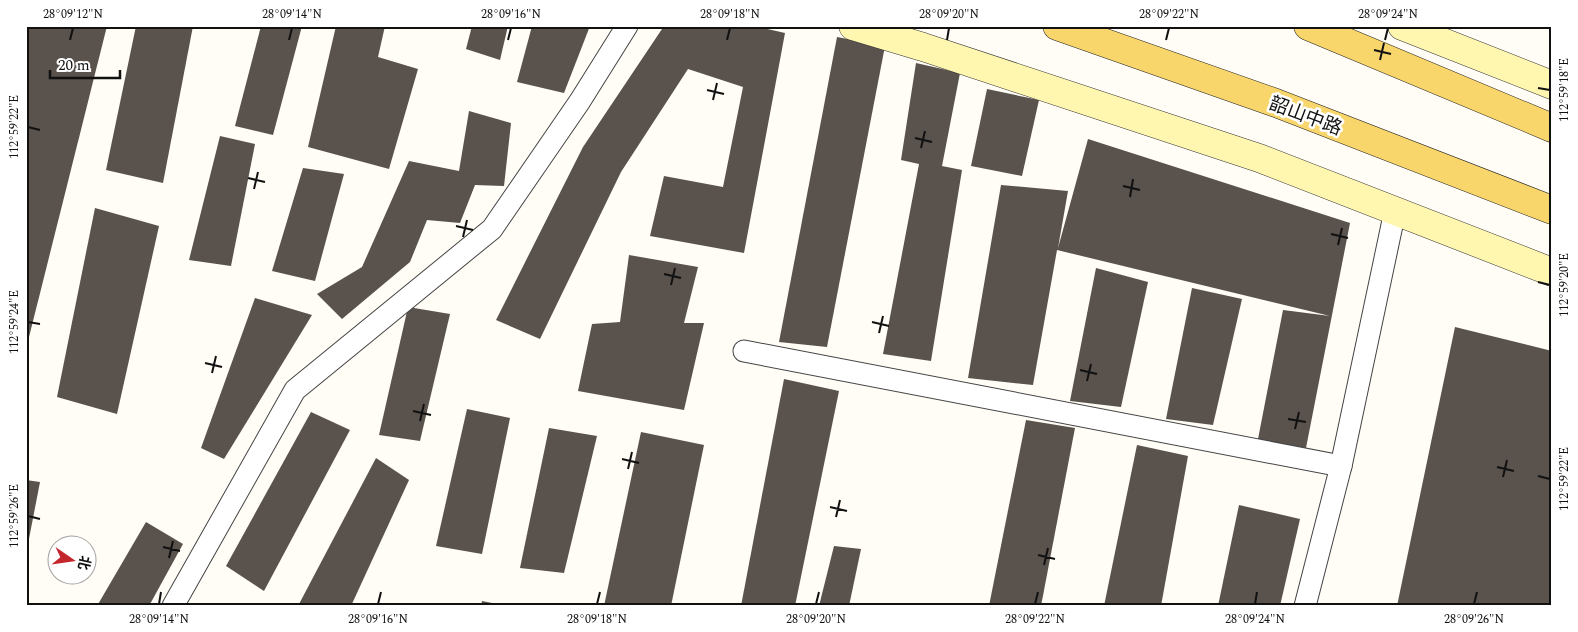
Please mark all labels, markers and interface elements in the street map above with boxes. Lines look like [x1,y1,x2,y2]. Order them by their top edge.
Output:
text: 28°09'12"N [43,5,103,24]
text: 28°09'14"N [262,5,322,24]
text: 28°09'16"N [481,5,541,24]
text: 28°09'18"N [700,5,760,24]
text: 28°09'20"N [919,5,979,24]
text: 28°09'22"N [1139,5,1199,24]
text: 28°09'24"N [1358,5,1418,24]
scale bar [50,48,120,80]
text: 20 m [58,54,90,77]
text: 112°59'18"E [1555,58,1574,122]
street label: 韶山中路 [1265,89,1346,144]
text: 112°59'22"E [5,95,24,159]
text: 112°59'20"E [1555,253,1574,317]
text: 112°59'24"E [5,290,24,354]
text: 112°59'22"E [1555,447,1574,511]
text: 112°59'26"E [5,484,24,548]
north arrow [48,534,98,584]
text: 北 [72,554,96,572]
text: 28°09'14"N [129,610,189,629]
text: 28°09'16"N [348,610,408,629]
text: 28°09'18"N [567,610,627,629]
text: 28°09'20"N [786,610,846,629]
text: 28°09'22"N [1005,610,1065,629]
text: 28°09'24"N [1225,610,1285,629]
text: 28°09'26"N [1444,610,1504,629]

